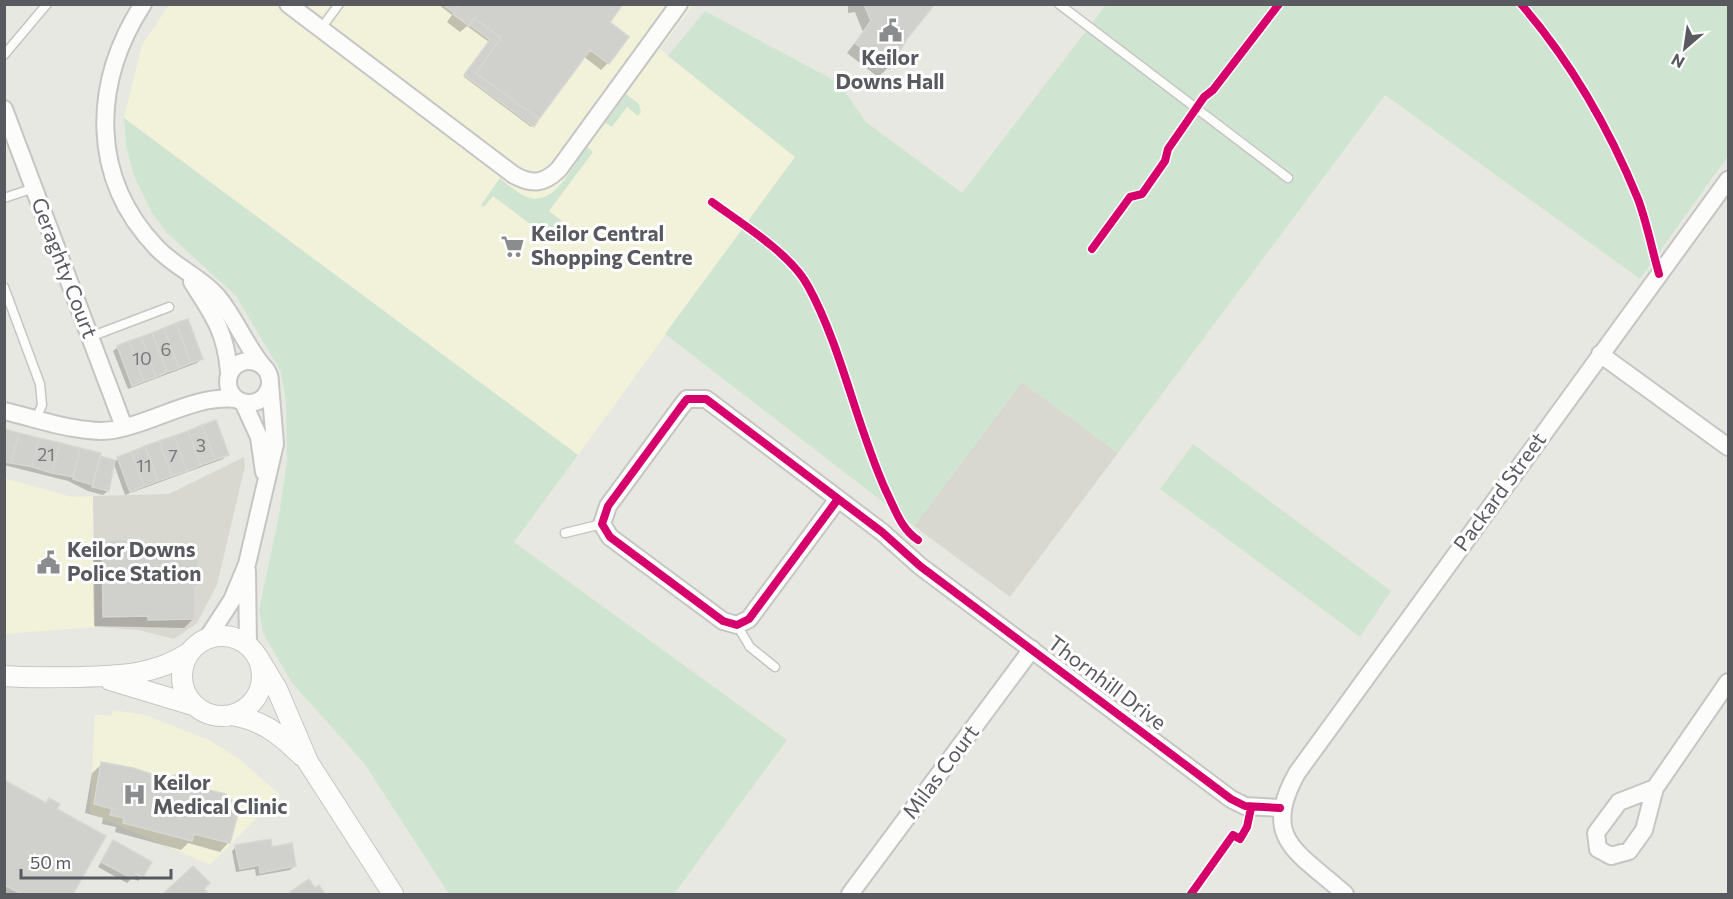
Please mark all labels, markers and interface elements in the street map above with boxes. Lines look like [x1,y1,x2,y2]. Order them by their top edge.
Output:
public building icon: Keilor Downs Hall [877,17,903,43]
north arrow [1655,18,1715,78]
place label: Keilor Downs Hall [835,44,945,93]
text: N [1668,50,1687,73]
street label: Geraghty Court [27,194,104,341]
place label: Keilor Central Shopping Centre [531,220,693,269]
supermarket icon: Keilor Central Shopping Centre [500,233,526,259]
house number: 6 [161,338,171,360]
house number: 10 [132,347,152,369]
street label: Packard Street [1447,427,1550,555]
house number: 3 [196,434,206,456]
house number: 21 [37,443,55,465]
house number: 7 [168,444,178,466]
house number: 11 [136,454,152,476]
place label: Keilor Downs Police Station [67,536,201,585]
public building icon: Keilor Downs Police Station [36,549,62,575]
street label: Thornhill Drive [1044,629,1172,734]
street label: Milas Court [896,719,983,823]
place label: Keilor Medical Clinic [153,769,287,818]
hospital icon: Keilor Medical Clinic [122,782,148,808]
scale bar [21,842,171,880]
text: 50 m [30,851,71,873]

